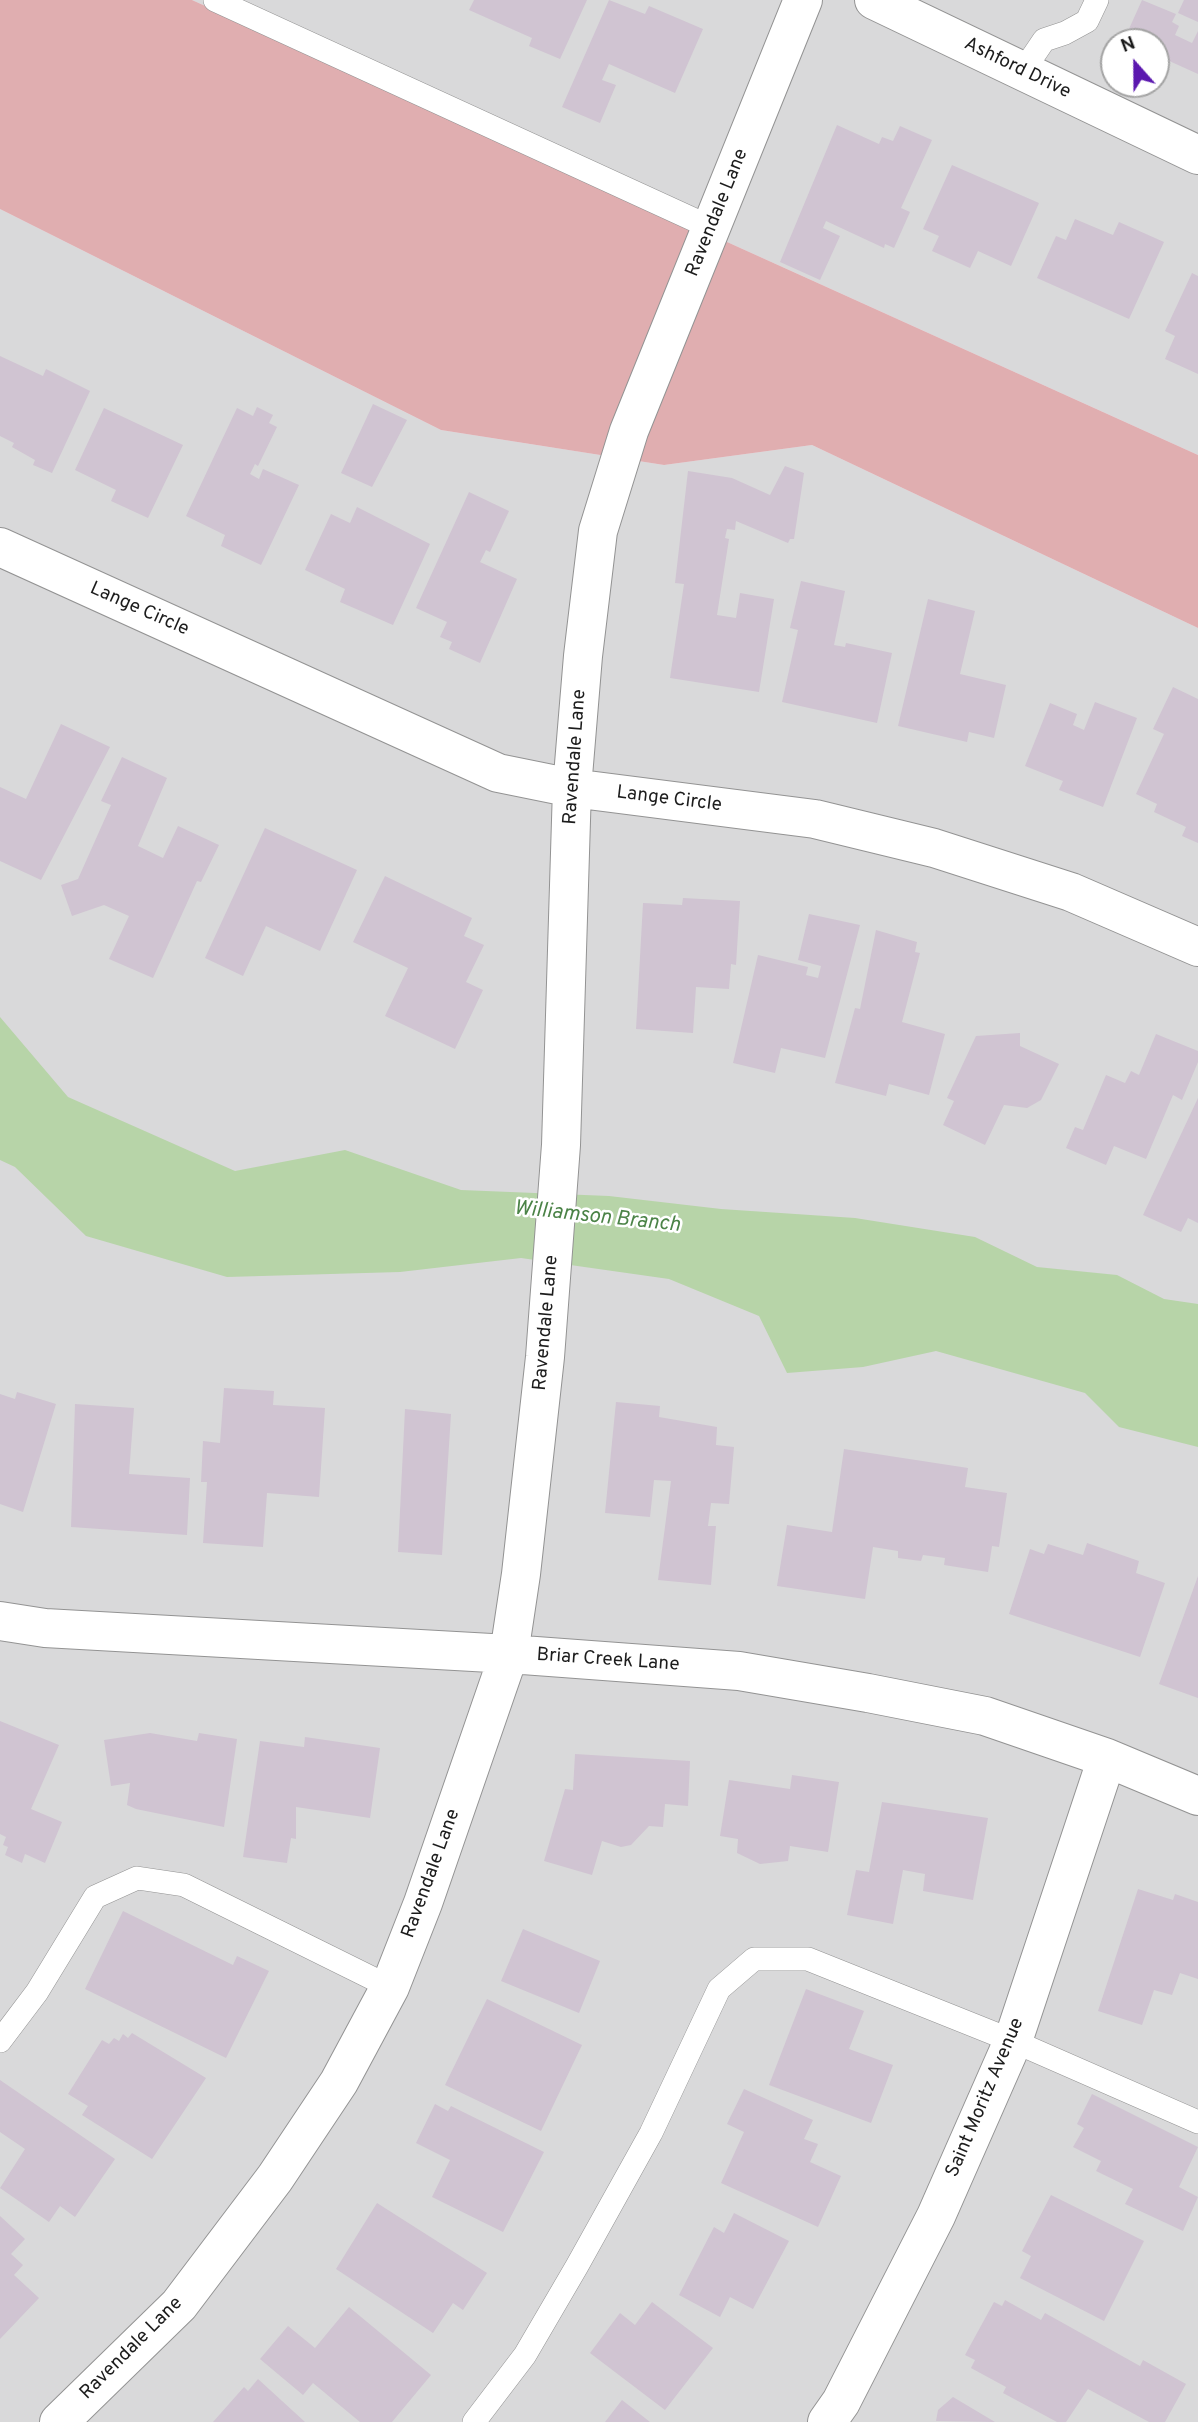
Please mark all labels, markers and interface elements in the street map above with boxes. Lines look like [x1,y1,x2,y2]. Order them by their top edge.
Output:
north arrow [1100,28,1170,98]
text: N [1118,32,1139,59]
street label: Ashford Drive [960,33,1074,105]
street label: Ravendale Lane [682,146,754,280]
street label: Lange Circle [86,578,192,642]
street label: Ravendale Lane [560,688,592,826]
street label: Lange Circle [615,782,723,818]
water label: Williamson Branch [513,1197,681,1239]
street label: Ravendale Lane [530,1254,564,1392]
street label: Briar Creek Lane [536,1645,680,1677]
street label: Ravendale Lane [398,1806,466,1942]
street label: Saint Moritz Avenue [942,2015,1030,2181]
street label: Ravendale Lane [76,2293,188,2405]

